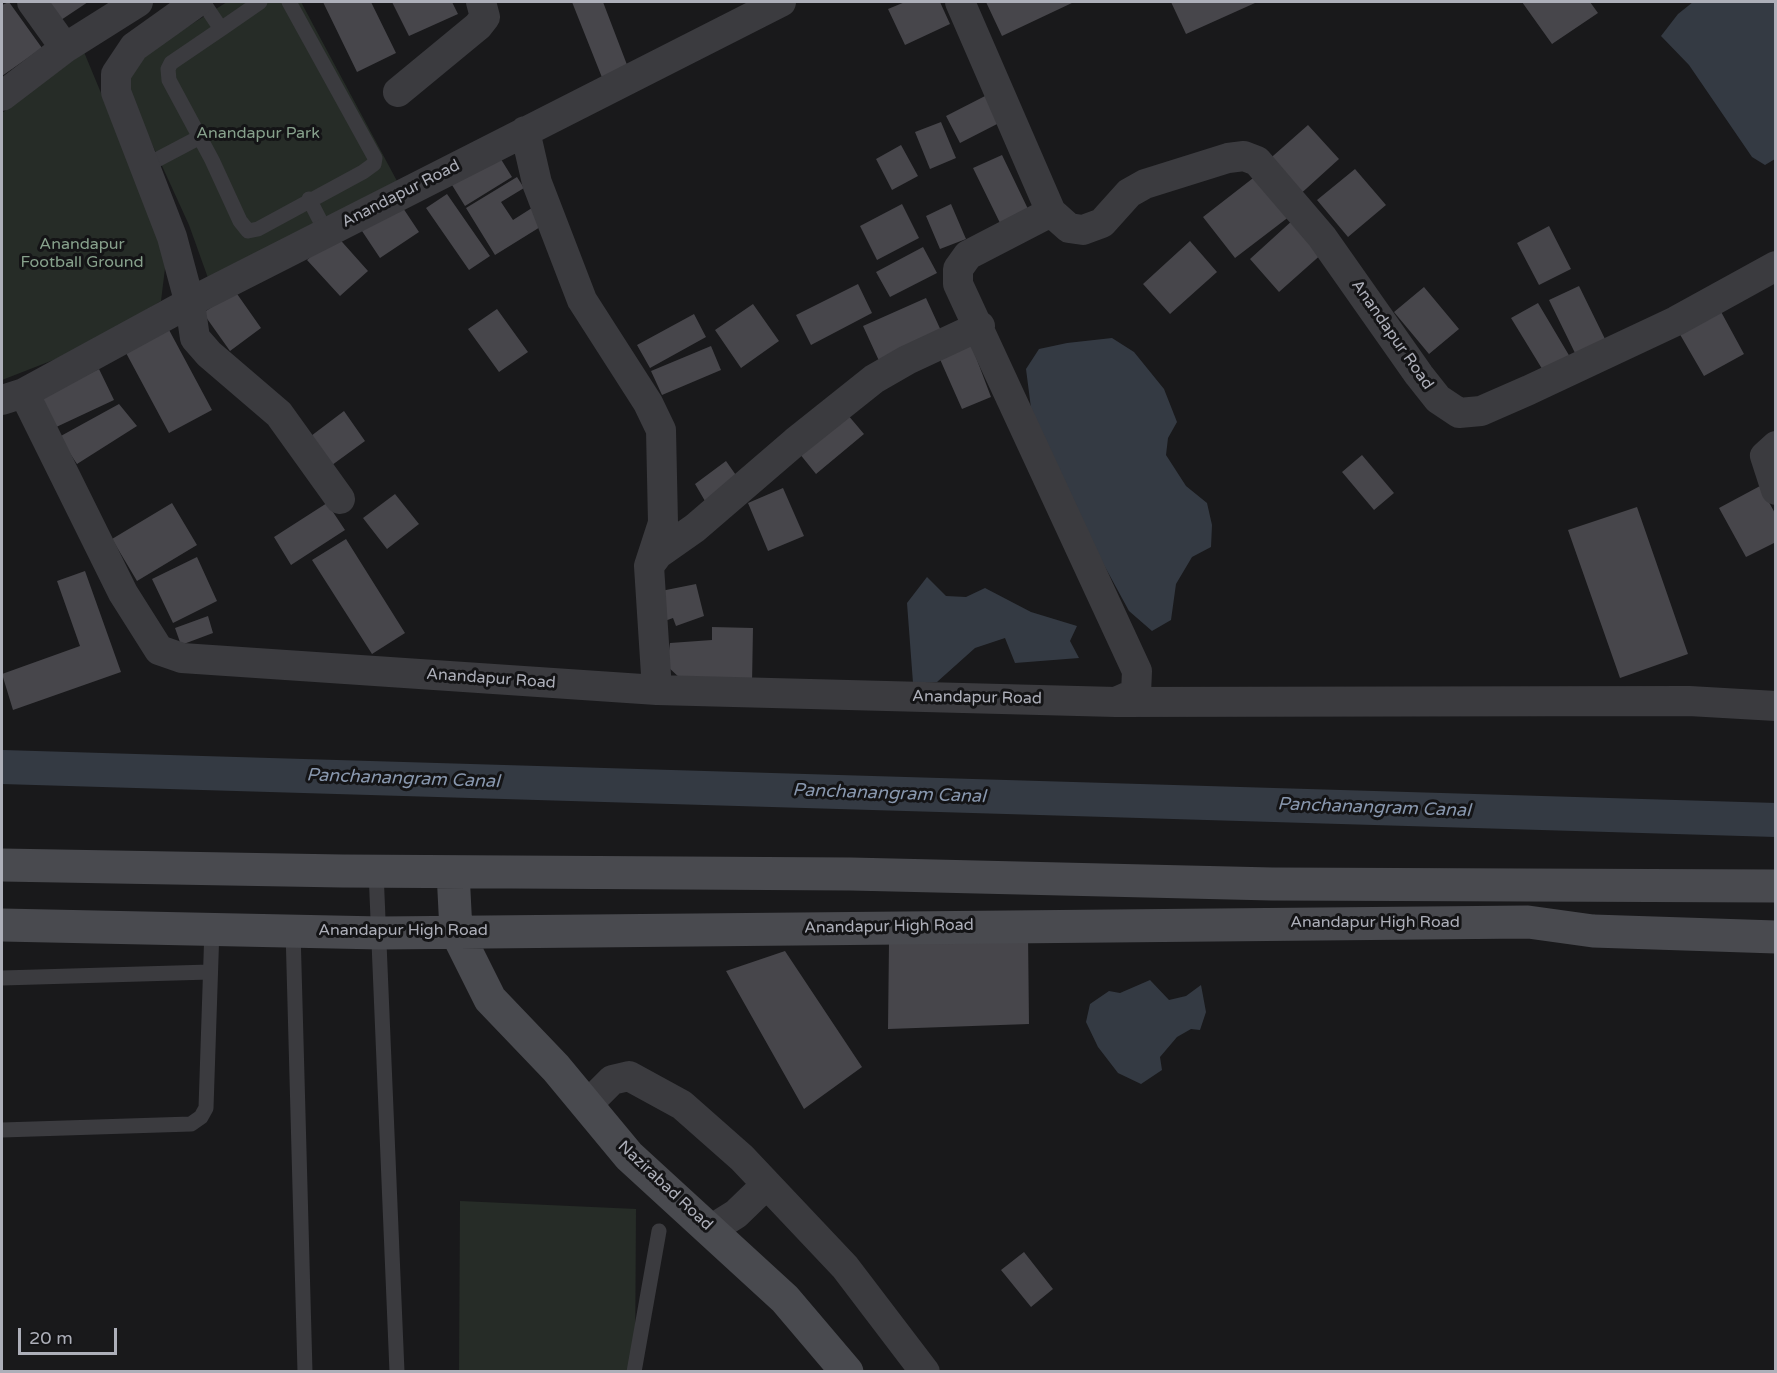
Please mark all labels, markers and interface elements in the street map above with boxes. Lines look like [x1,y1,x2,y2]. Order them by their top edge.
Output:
park label: Anandapur Park [196,124,320,144]
street label: Anandapur Road [339,156,463,232]
park label: Anandapur Football Ground [20,235,144,273]
street label: Anandapur Road [1347,276,1437,394]
street label: Anandapur Road [426,665,556,693]
street label: Anandapur Road [912,687,1042,709]
water label: Panchanangram Canal [306,765,500,793]
water label: Panchanangram Canal [792,780,986,808]
water label: Panchanangram Canal [1277,794,1471,822]
street label: Anandapur High Road [1290,913,1460,933]
street label: Anandapur High Road [804,916,974,938]
street label: Anandapur High Road [318,921,488,941]
street label: Nazirabad Road [614,1137,716,1235]
scale bar [21,1316,120,1354]
text: 20 m [29,1327,73,1349]

